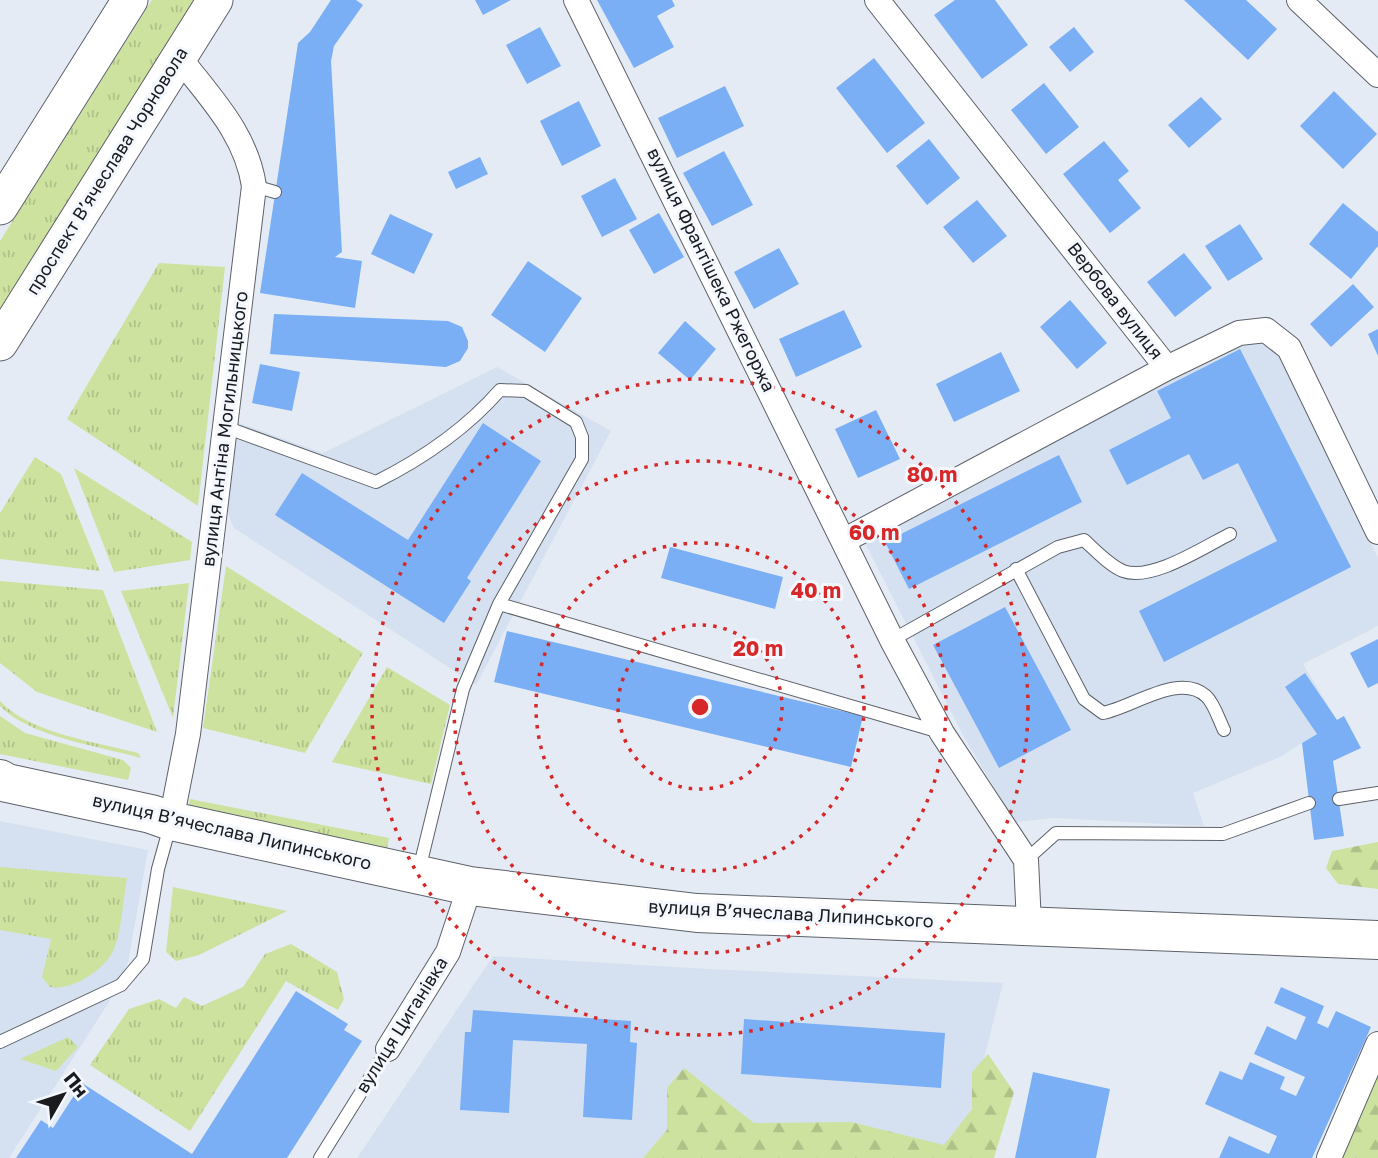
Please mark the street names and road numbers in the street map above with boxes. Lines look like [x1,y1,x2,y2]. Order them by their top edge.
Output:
street label: проспект Вʼячеслава Чорновола [21,43,192,298]
street label: вулиця Франтішека Ржегоржа [643,144,781,395]
street label: Вербова вулиця [1063,237,1168,363]
street label: вулиця Антіна Могильницького [196,290,252,568]
street label: вулиця Вʼячеслава Липинського [91,788,374,874]
street label: вулиця Вʼячеслава Липинського [648,895,934,931]
street label: вулиця Циганівка [350,952,452,1097]

